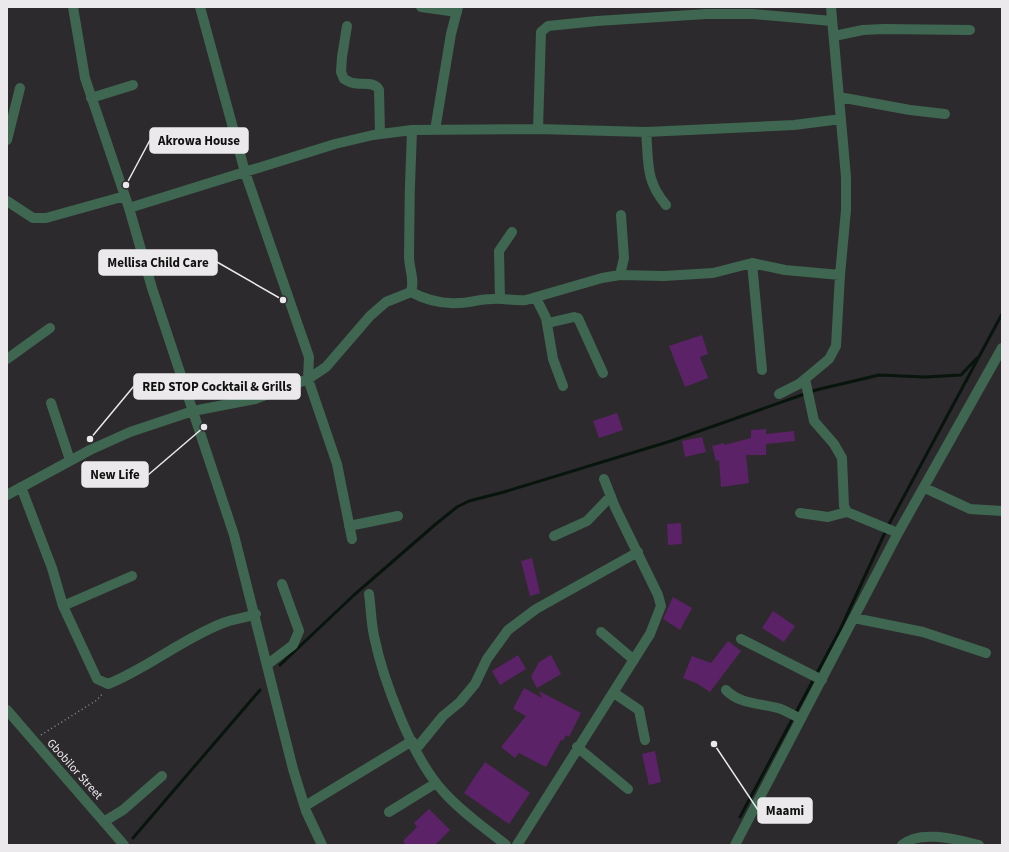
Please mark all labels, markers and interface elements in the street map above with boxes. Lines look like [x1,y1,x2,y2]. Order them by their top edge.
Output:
callout: Akrowa House [150,128,248,153]
text: Akrowa House [157,132,240,150]
callout: Mellisa Child Care [99,250,217,275]
text: Mellisa Child Care [107,254,209,272]
callout: RED STOP Cocktail & Grills [134,374,300,399]
text: RED STOP Cocktail & Grills [142,378,292,396]
callout: New Life [82,462,148,487]
text: New Life [90,466,140,484]
street label: Gbobilor Street [43,735,106,803]
callout: Maami [758,798,812,823]
text: Maami [766,802,804,820]

